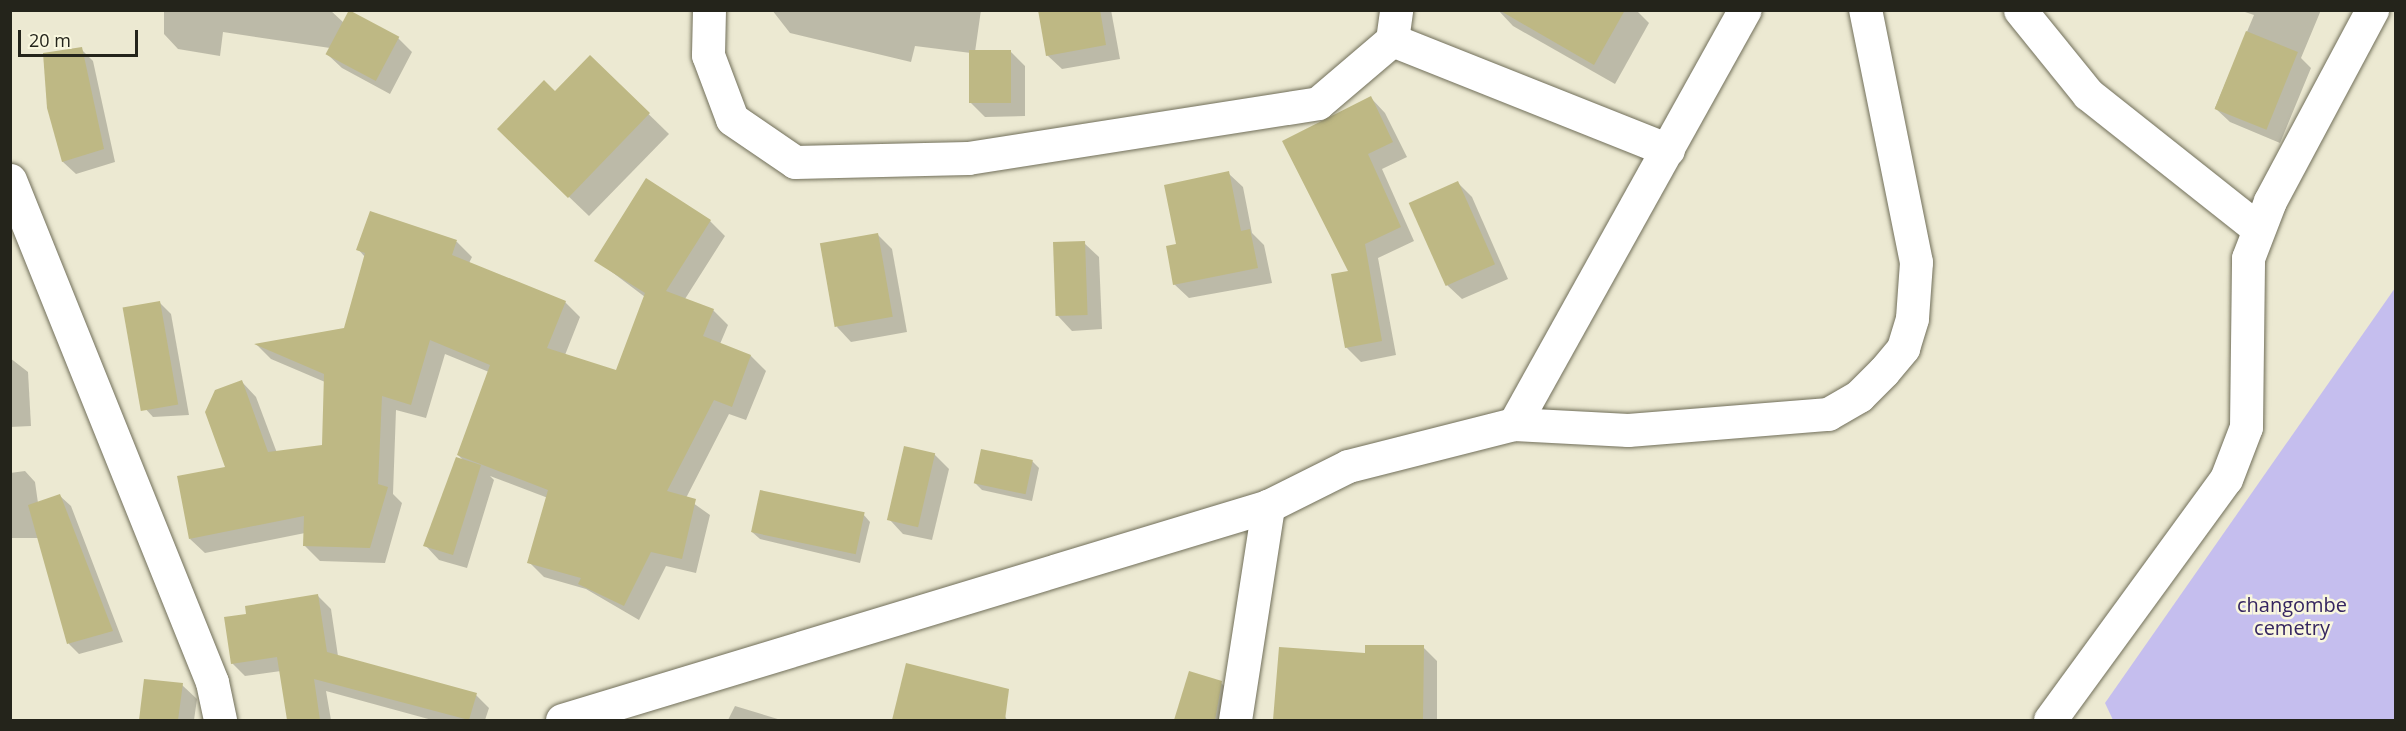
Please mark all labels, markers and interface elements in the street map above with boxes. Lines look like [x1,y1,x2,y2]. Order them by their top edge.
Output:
scale bar [21,18,141,56]
text: 20 m [29,28,71,52]
park label: changombe cemetry [2237,593,2347,640]

